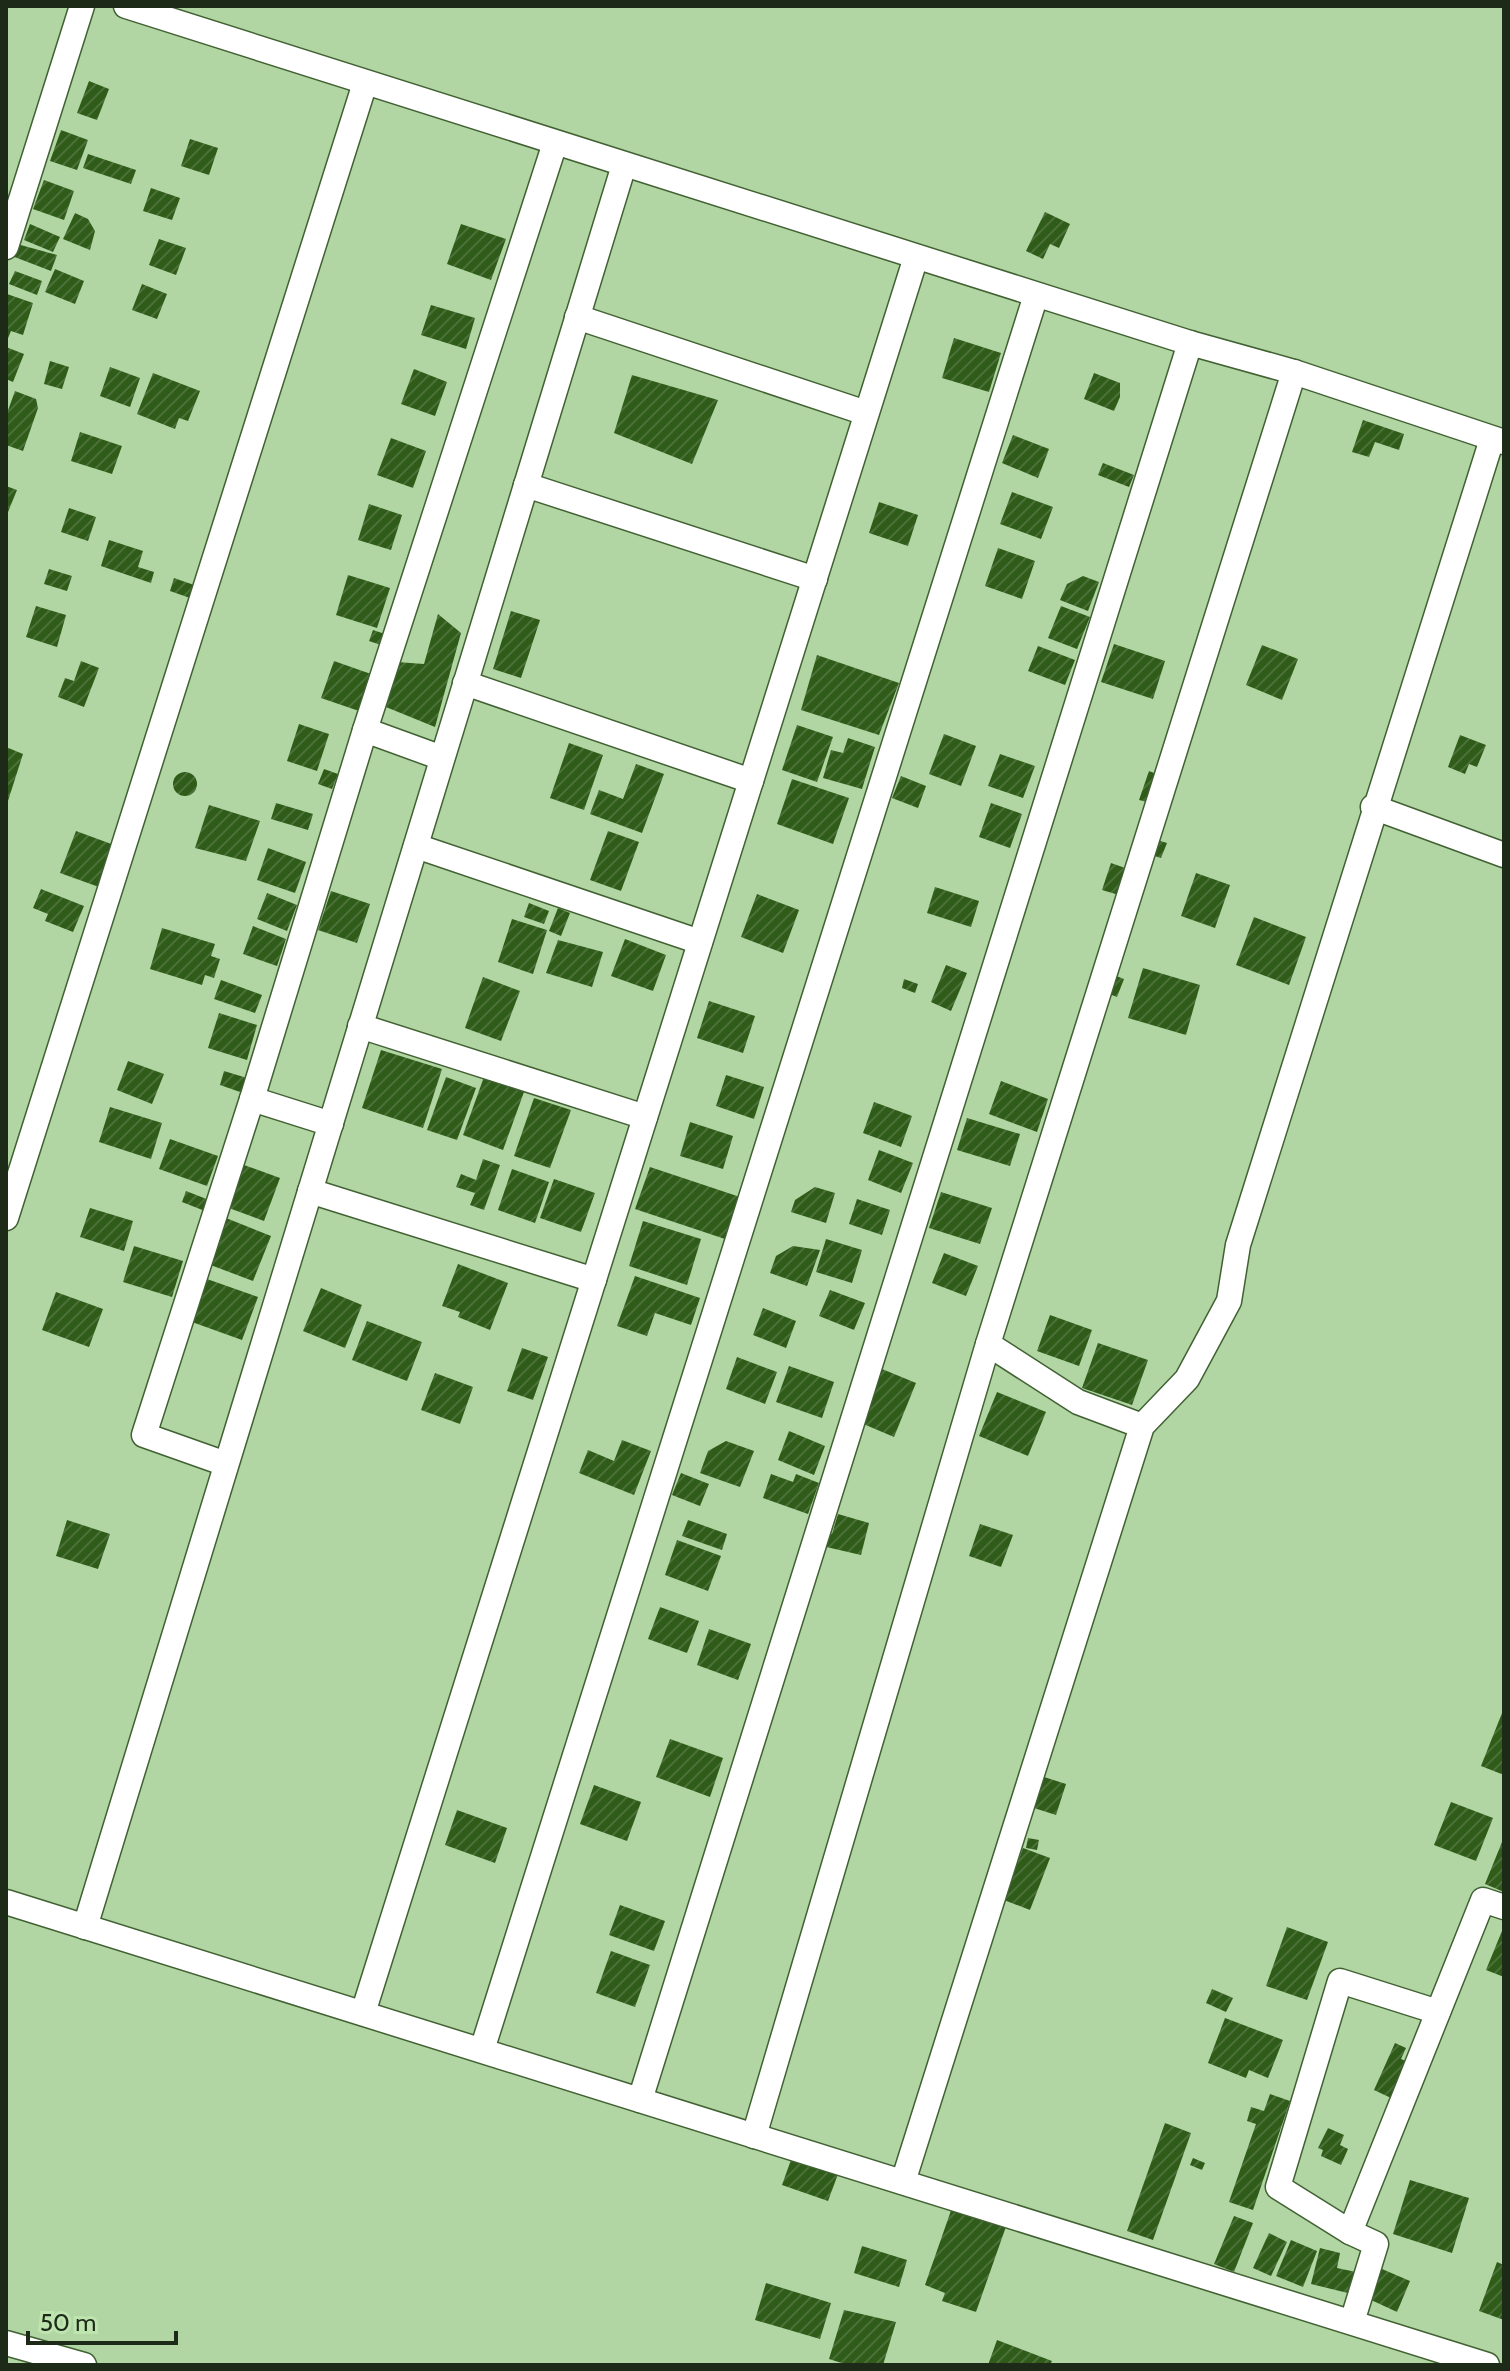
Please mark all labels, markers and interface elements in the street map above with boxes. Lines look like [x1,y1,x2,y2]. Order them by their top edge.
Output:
scale bar [28,2295,176,2345]
text: 50 m [40,2308,96,2337]

